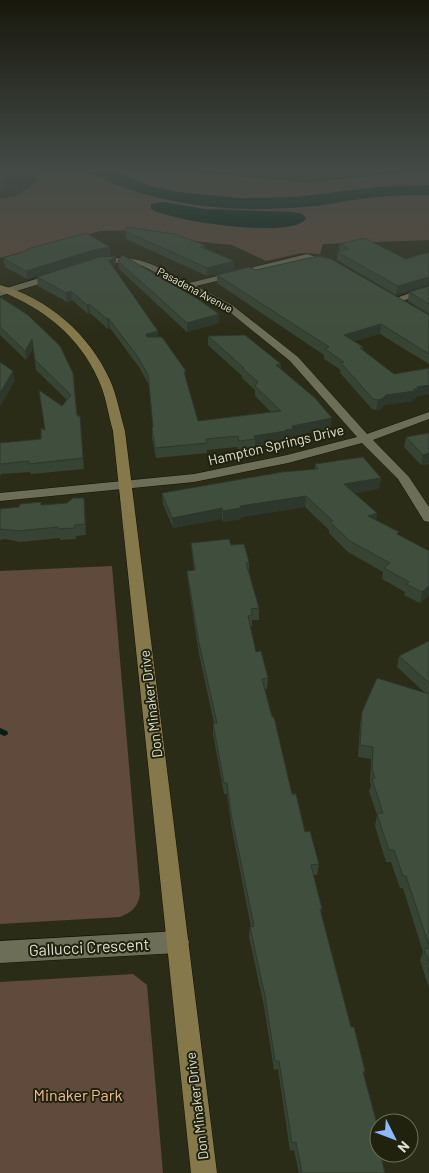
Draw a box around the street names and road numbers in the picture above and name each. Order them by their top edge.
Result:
street label: Pasadena Avenue [155,264,235,315]
street label: Hampton Springs Drive [206,421,345,468]
street label: Don Minaker Drive [135,649,166,759]
street label: Gallucci Crescent [28,934,150,959]
street label: Don Minaker Drive [181,1051,212,1161]

